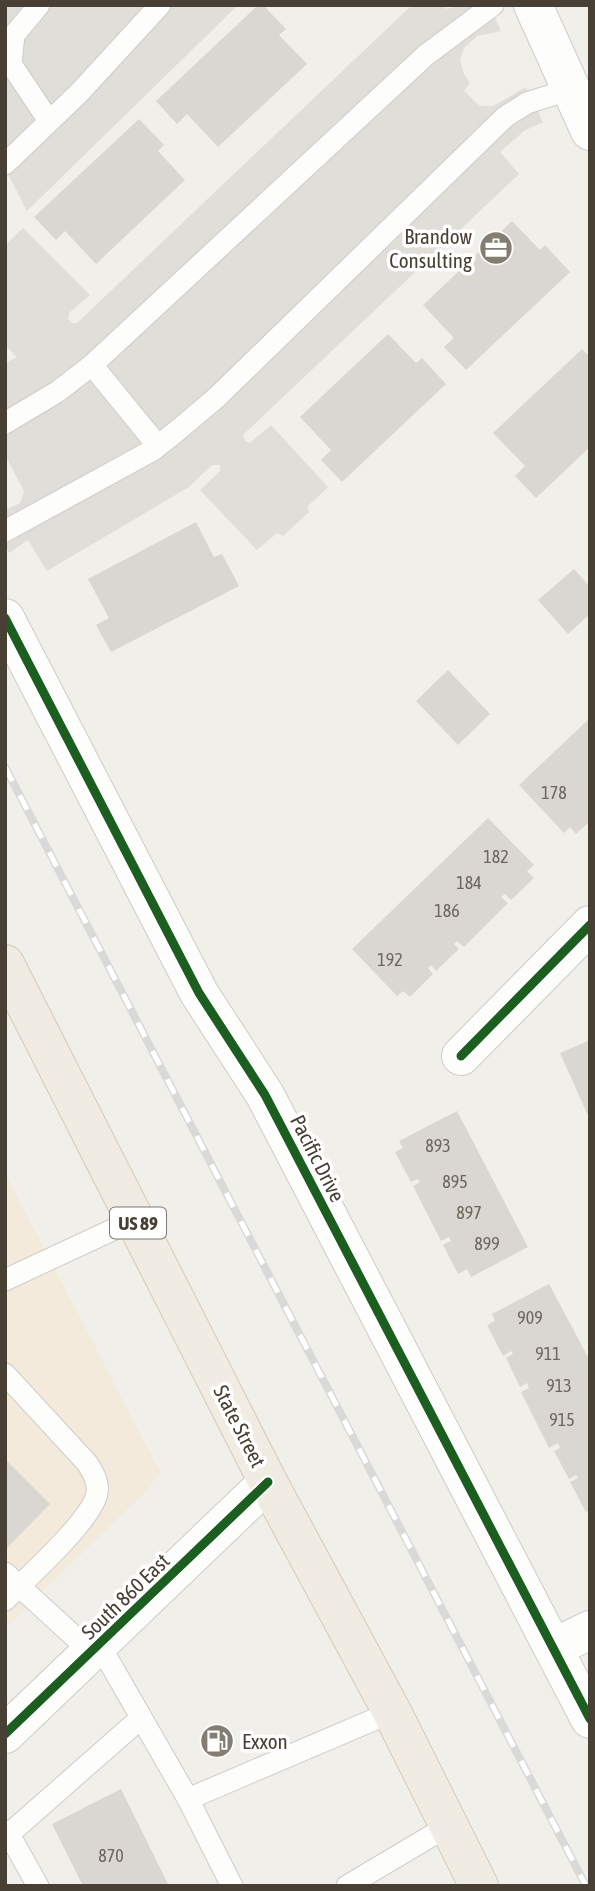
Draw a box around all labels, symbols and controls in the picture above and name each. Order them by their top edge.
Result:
place label: Brandow Consulting [389,224,472,272]
office icon: Brandow Consulting [477,229,515,267]
house number: 178 [541,782,567,803]
house number: 182 [483,846,509,867]
house number: 184 [456,872,482,893]
house number: 186 [434,900,460,921]
house number: 192 [377,949,403,970]
street label: Pacific Drive [286,1111,350,1205]
house number: 893 [425,1135,451,1156]
house number: 895 [442,1171,468,1192]
house number: 897 [456,1202,482,1223]
road number: US 89 [110,1208,166,1238]
house number: 899 [474,1233,500,1254]
house number: 909 [517,1307,543,1328]
house number: 911 [535,1343,561,1364]
house number: 913 [546,1375,572,1396]
street label: State Street [209,1381,271,1471]
house number: 915 [549,1409,575,1430]
street label: South 860 East [76,1548,174,1644]
fuel station icon: Exxon [198,1722,236,1760]
place label: Exxon [242,1729,288,1753]
house number: 870 [98,1845,124,1866]

